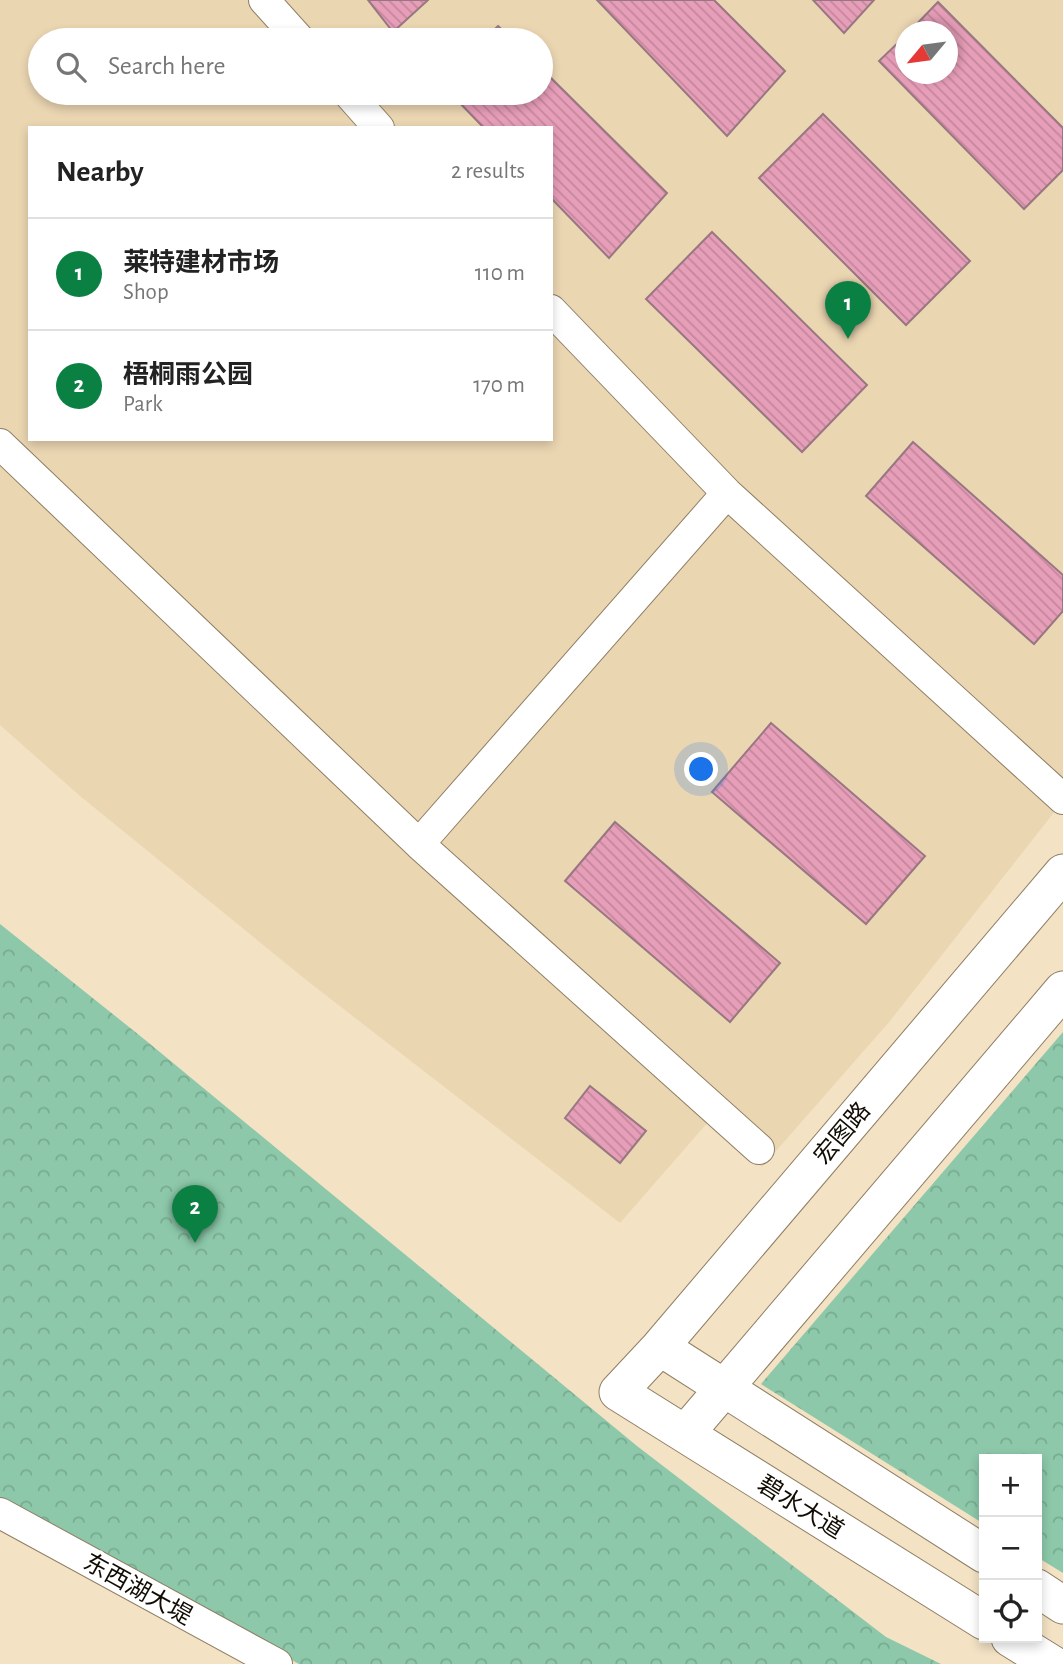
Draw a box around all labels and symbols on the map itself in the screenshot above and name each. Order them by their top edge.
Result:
north arrow [895,21,958,84]
pin: 1 [825,281,871,339]
your location [684,752,718,786]
street label: 宏图路 [809,1097,875,1169]
pin: 2 [172,1185,218,1243]
street label: 碧水大道 [753,1471,849,1543]
street label: 东西湖大堤 [79,1549,197,1629]

